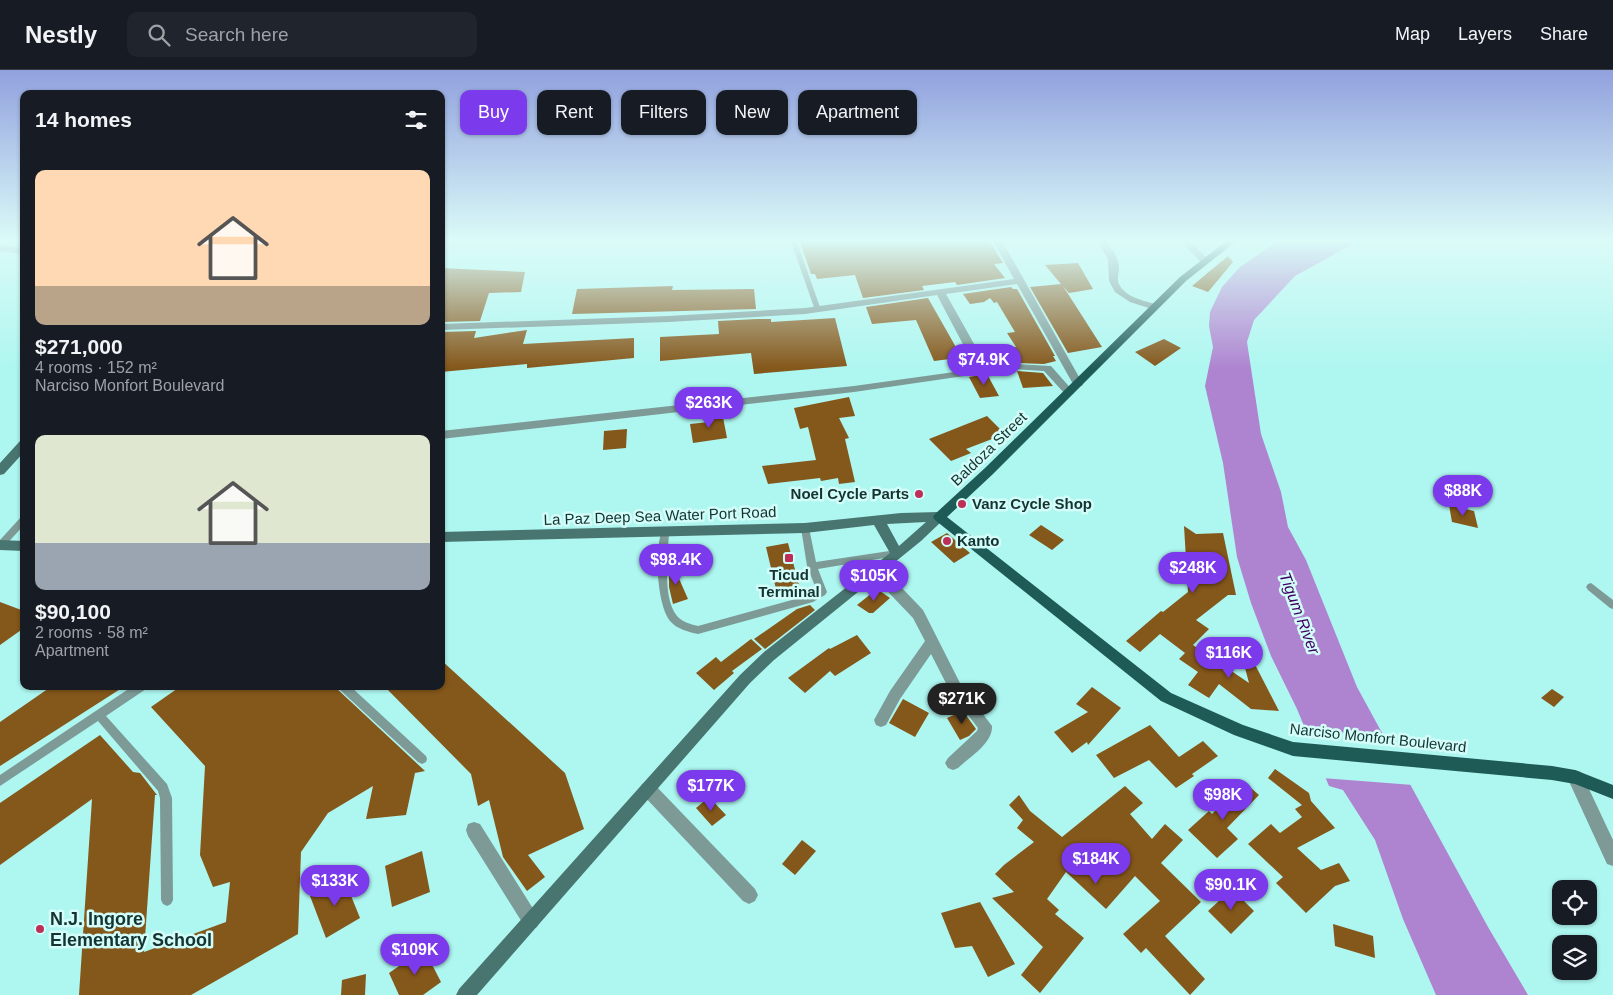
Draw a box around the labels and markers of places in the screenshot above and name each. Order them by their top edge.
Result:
pin: $74.9K [943,344,1025,386]
pin: $263K [674,386,744,429]
pin: $88K [1433,474,1493,517]
place label: Noel Cycle Parts [791,485,909,502]
marker: Noel Cycle Parts [913,488,925,500]
place label: Vanz Cycle Shop [972,495,1092,512]
marker: Vanz Cycle Shop [956,498,968,510]
place label: Kanto [957,532,1000,549]
marker: Kanto [941,535,953,547]
pin: $98.4K [635,544,717,586]
marker: Ticud Terminal [783,552,795,564]
pin: $248K [1158,552,1228,594]
pin: $105K [839,560,909,602]
place label: Ticud Terminal [758,566,820,600]
pin: $116K [1194,636,1264,679]
pin: $271K [927,682,997,725]
pin: $177K [676,770,746,812]
pin: $98K [1193,778,1253,821]
pin: $184K [1061,842,1131,885]
pin: $133K [300,864,370,907]
pin: $90.1K [1190,868,1272,911]
place label: N.J. Ingore Elementary School [50,909,212,950]
marker: N.J. Ingore Elementary School [34,923,46,935]
pin: $109K [380,934,450,976]

